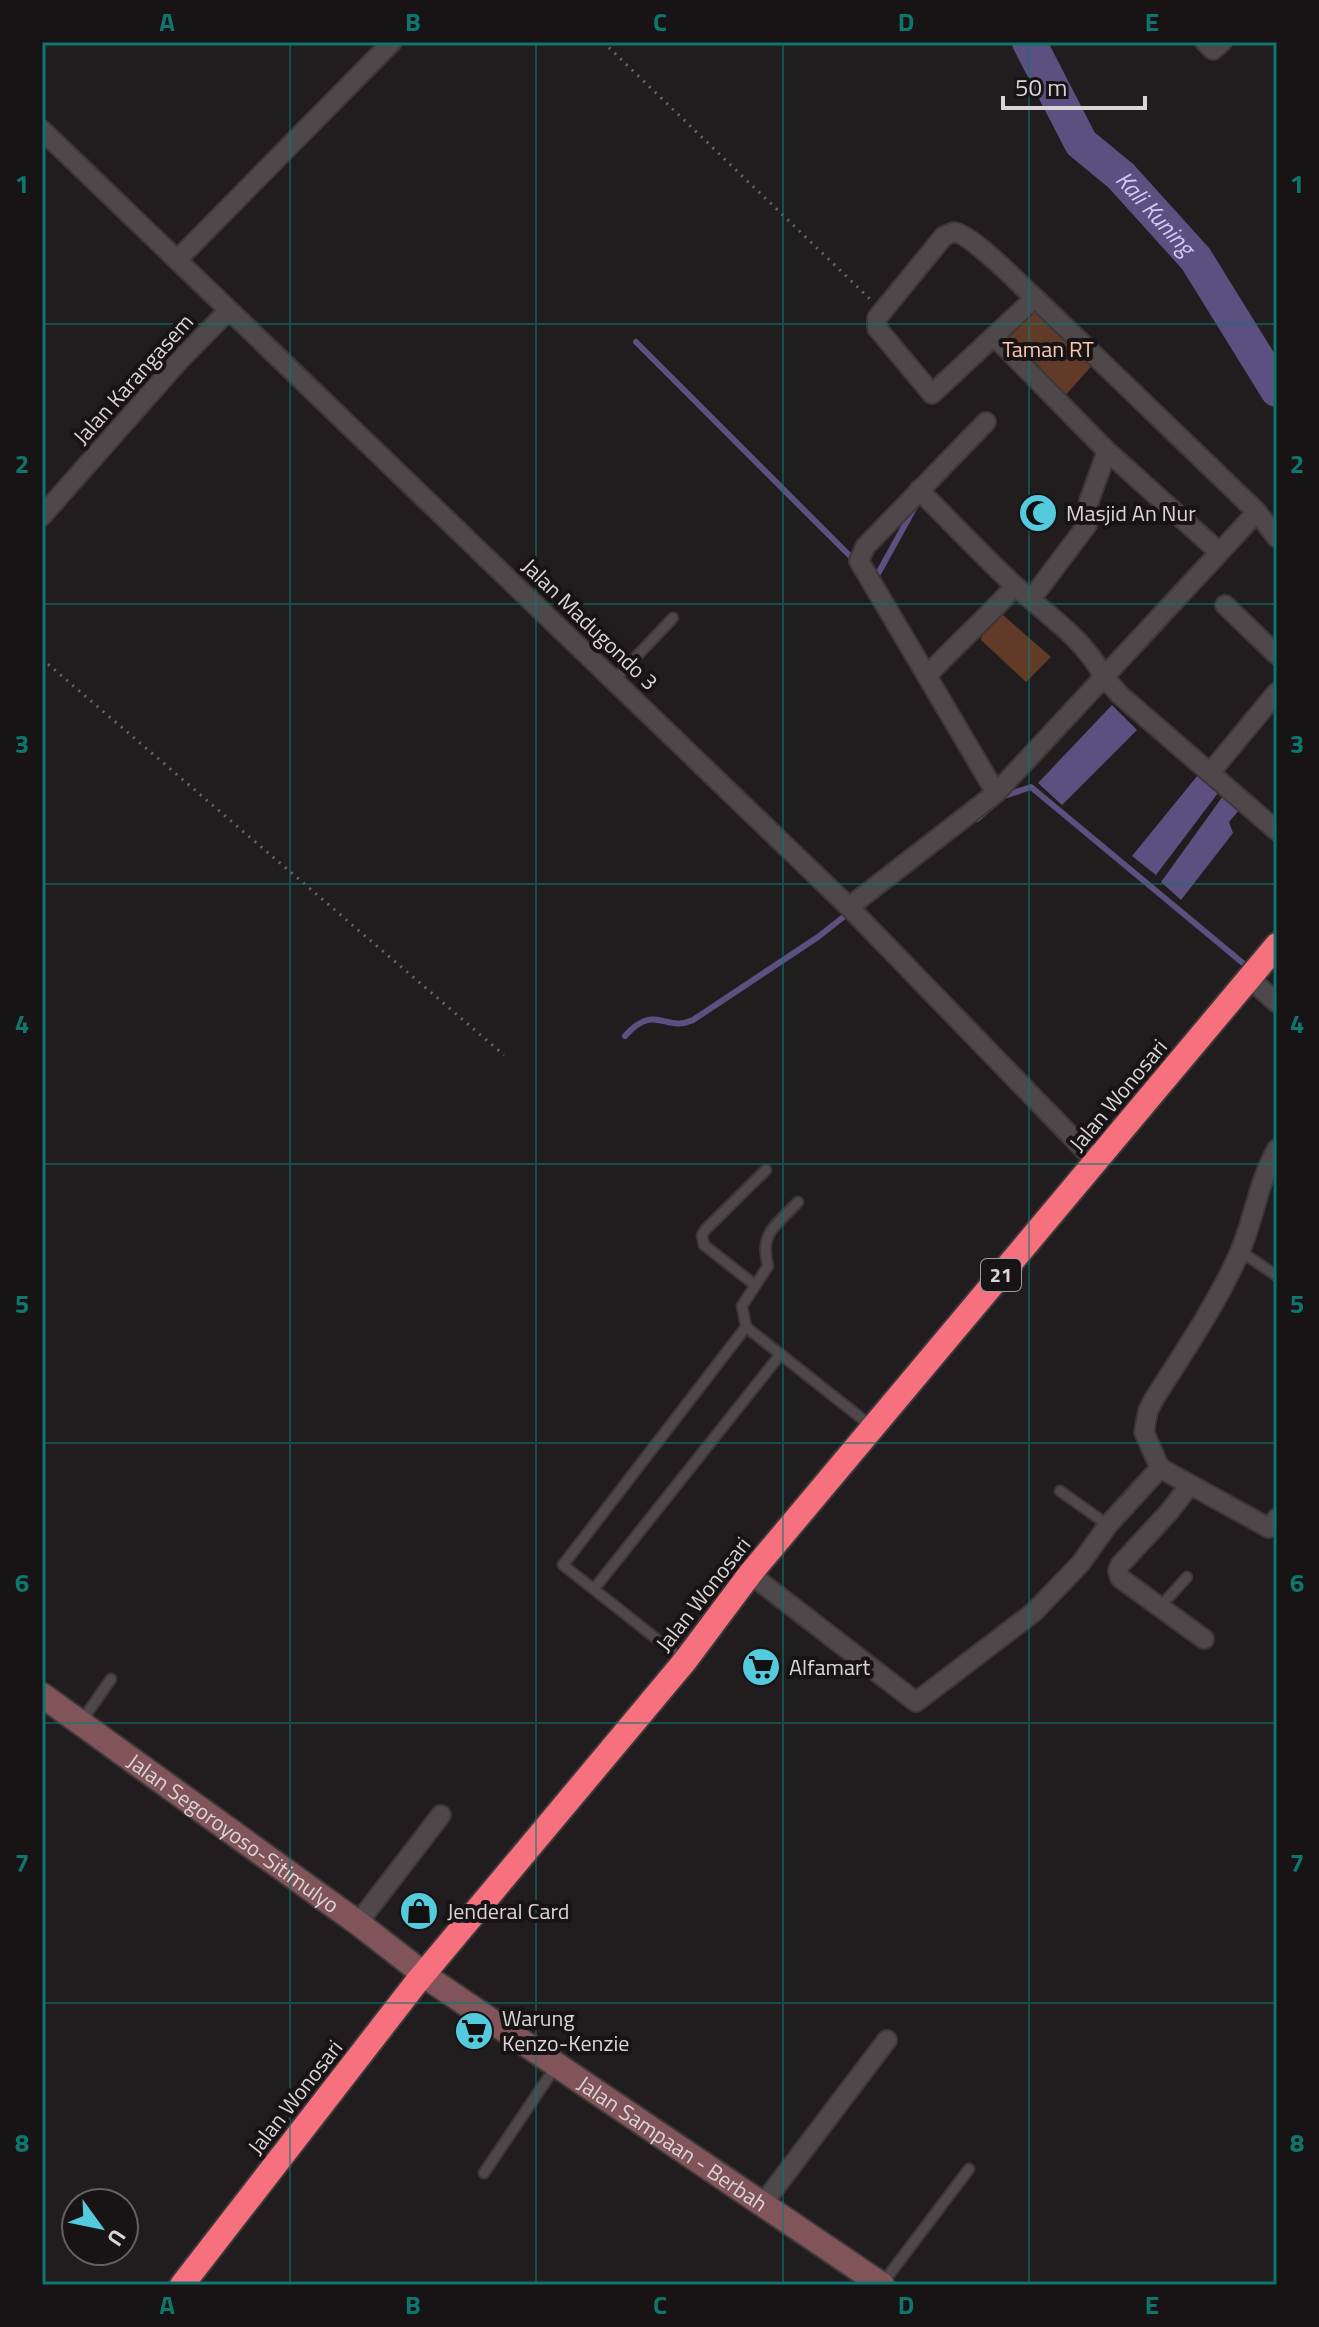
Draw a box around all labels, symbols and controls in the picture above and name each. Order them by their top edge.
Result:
text: A [159,2,175,41]
text: B [405,2,421,41]
text: C [653,2,667,41]
text: D [898,2,914,41]
text: E [1145,2,1159,41]
scale bar [1003,60,1145,110]
text: 50 m [1015,69,1067,105]
water label: Kali Kuning [1108,162,1206,265]
text: 1 [15,164,29,203]
text: 1 [1290,164,1304,203]
street label: Jalan Karangasem [65,306,201,452]
park label: Taman RT [1002,332,1094,366]
text: 2 [15,444,29,483]
text: 2 [1290,444,1304,483]
mosque icon: Masjid An Nur [1017,492,1059,534]
place label: Masjid An Nur [1066,496,1196,530]
street label: Jalan Madugondo 3 [514,550,666,698]
text: 3 [15,724,29,763]
text: 3 [1290,724,1304,763]
text: 4 [15,1004,29,1043]
text: 4 [1290,1004,1304,1043]
street label: Jalan Wonosari [1061,1031,1175,1159]
road number: 21 [981,1259,1021,1291]
text: 5 [15,1284,29,1323]
text: 5 [1290,1284,1304,1323]
street label: Jalan Wonosari [647,1529,759,1659]
text: 6 [15,1563,29,1602]
text: 6 [1290,1563,1304,1602]
supermarket icon: Alfamart [740,1646,782,1688]
place label: Alfamart [789,1650,871,1684]
street label: Jalan Segoroyoso-Sitimulyo [120,1745,347,1921]
text: 7 [15,1843,29,1882]
text: 7 [1290,1843,1304,1882]
shop icon: Jenderal Card [398,1890,440,1932]
place label: Jenderal Card [447,1894,569,1928]
place label: Warung Kenzo-Kenzie [502,2001,629,2060]
supermarket icon: Warung Kenzo-Kenzie [453,2010,495,2052]
street label: Jalan Wonosari [239,2032,351,2162]
street label: Jalan Sampaan - Berbah [571,2067,775,2220]
text: 8 [15,2123,29,2162]
text: 8 [1290,2123,1304,2162]
north arrow [60,2187,140,2267]
text: U [99,2223,135,2253]
text: A [159,2285,175,2324]
text: B [405,2285,421,2324]
text: C [653,2285,667,2324]
text: D [898,2285,914,2324]
text: E [1145,2285,1159,2324]

